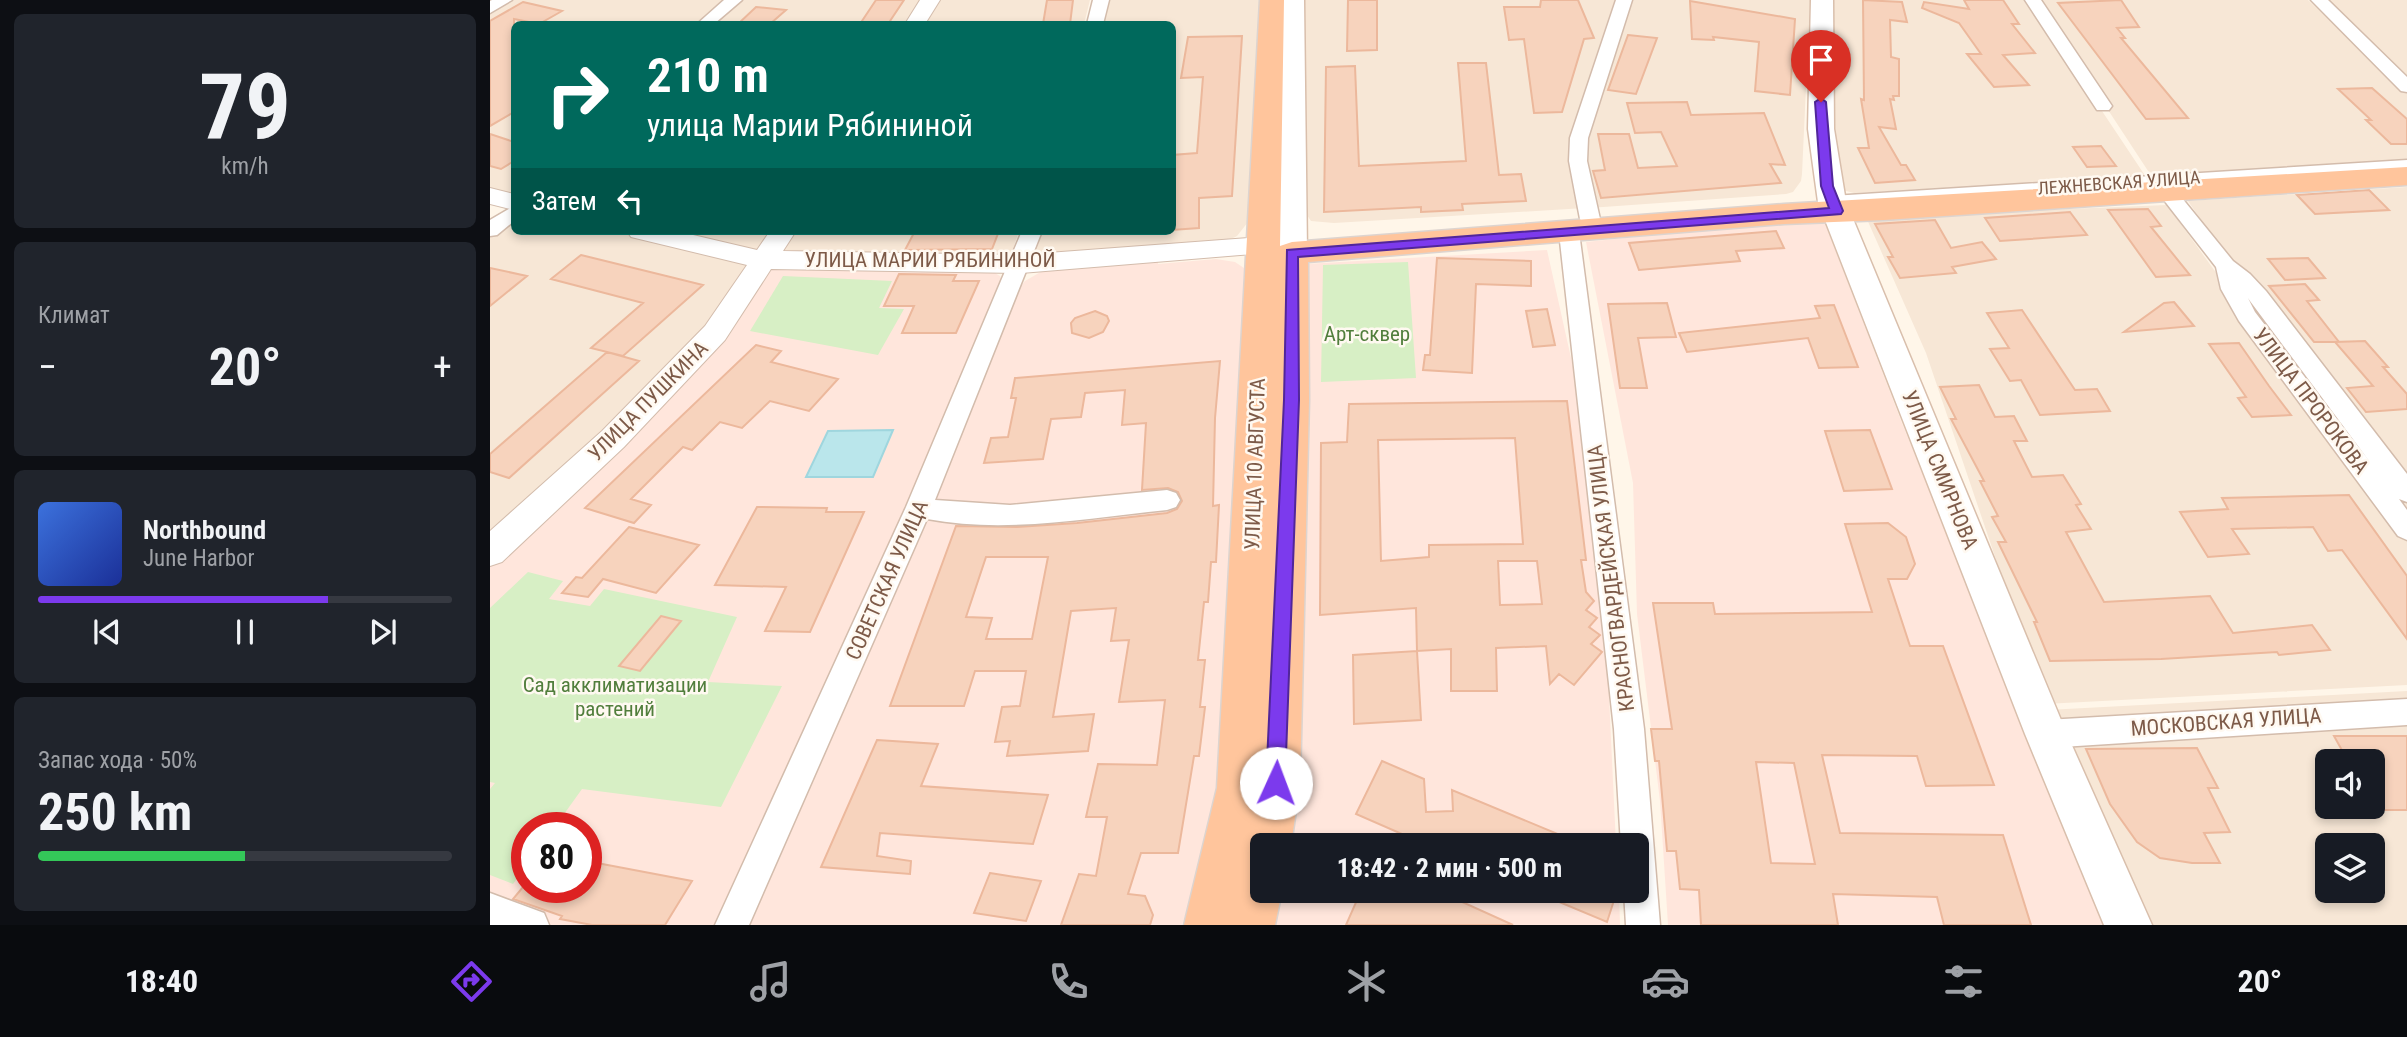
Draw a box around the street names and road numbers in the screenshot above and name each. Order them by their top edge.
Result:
street label: ЛЕЖНЕВСКАЯ УЛИЦА [2037,166,2202,199]
street label: УЛИЦА МАРИИ РЯБИНИНОЙ [805,248,1055,272]
street label: УЛИЦА ПРОРОКОВА [2248,323,2374,479]
street label: УЛИЦА ПУШКИНА [583,336,713,466]
street label: УЛИЦА 10 АВГУСТА [1240,378,1270,550]
street label: УЛИЦА СМИРНОВА [1897,387,1983,553]
street label: КРАСНОГВАРДЕЙСКАЯ УЛИЦА [1583,443,1639,713]
street label: СОВЕТСКАЯ УЛИЦА [841,496,933,664]
street label: МОСКОВСКАЯ УЛИЦА [2130,703,2322,741]

